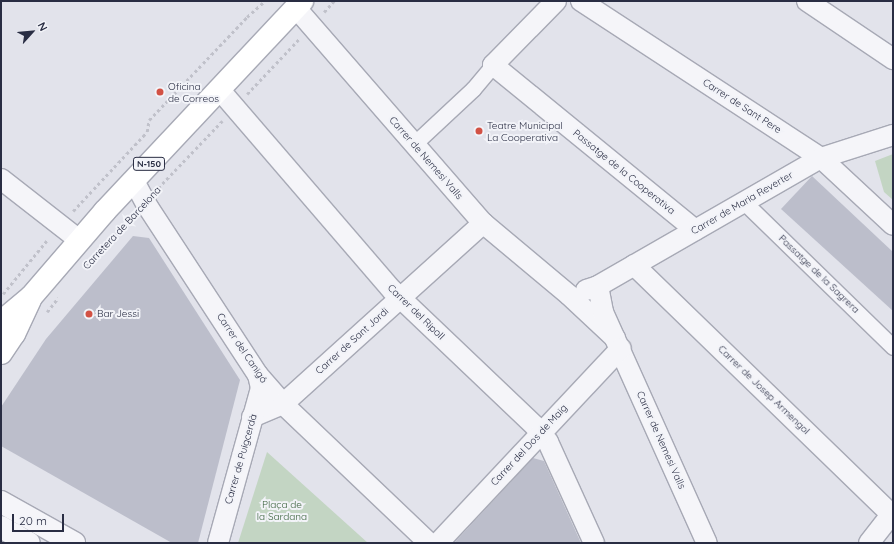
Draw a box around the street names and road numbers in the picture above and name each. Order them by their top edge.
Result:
street label: Carrer de Sant Pere [701,76,783,136]
street label: Carrer de Nemesi Valls [387,114,465,202]
street label: Passatge de la Cooperativa [571,127,677,217]
road number: N-150 [132,157,166,171]
street label: Carrer de Maria Reverter [689,169,795,237]
street label: Carretera de Barcelona [81,184,163,272]
street label: Passatge de la Sagrera [776,232,862,316]
street label: Carrer del Ripoll [385,282,447,342]
street label: Carrer de Sant Jordi [313,305,391,377]
street label: Carrer del Canigó [214,311,270,385]
street label: Carrer de Josep Armengol [716,343,812,437]
street label: Carrer de Nemesi Valls [634,389,688,491]
street label: Carrer del Dos de Maig [488,402,570,488]
street label: Carrer de Puigcerdà [222,413,260,505]

